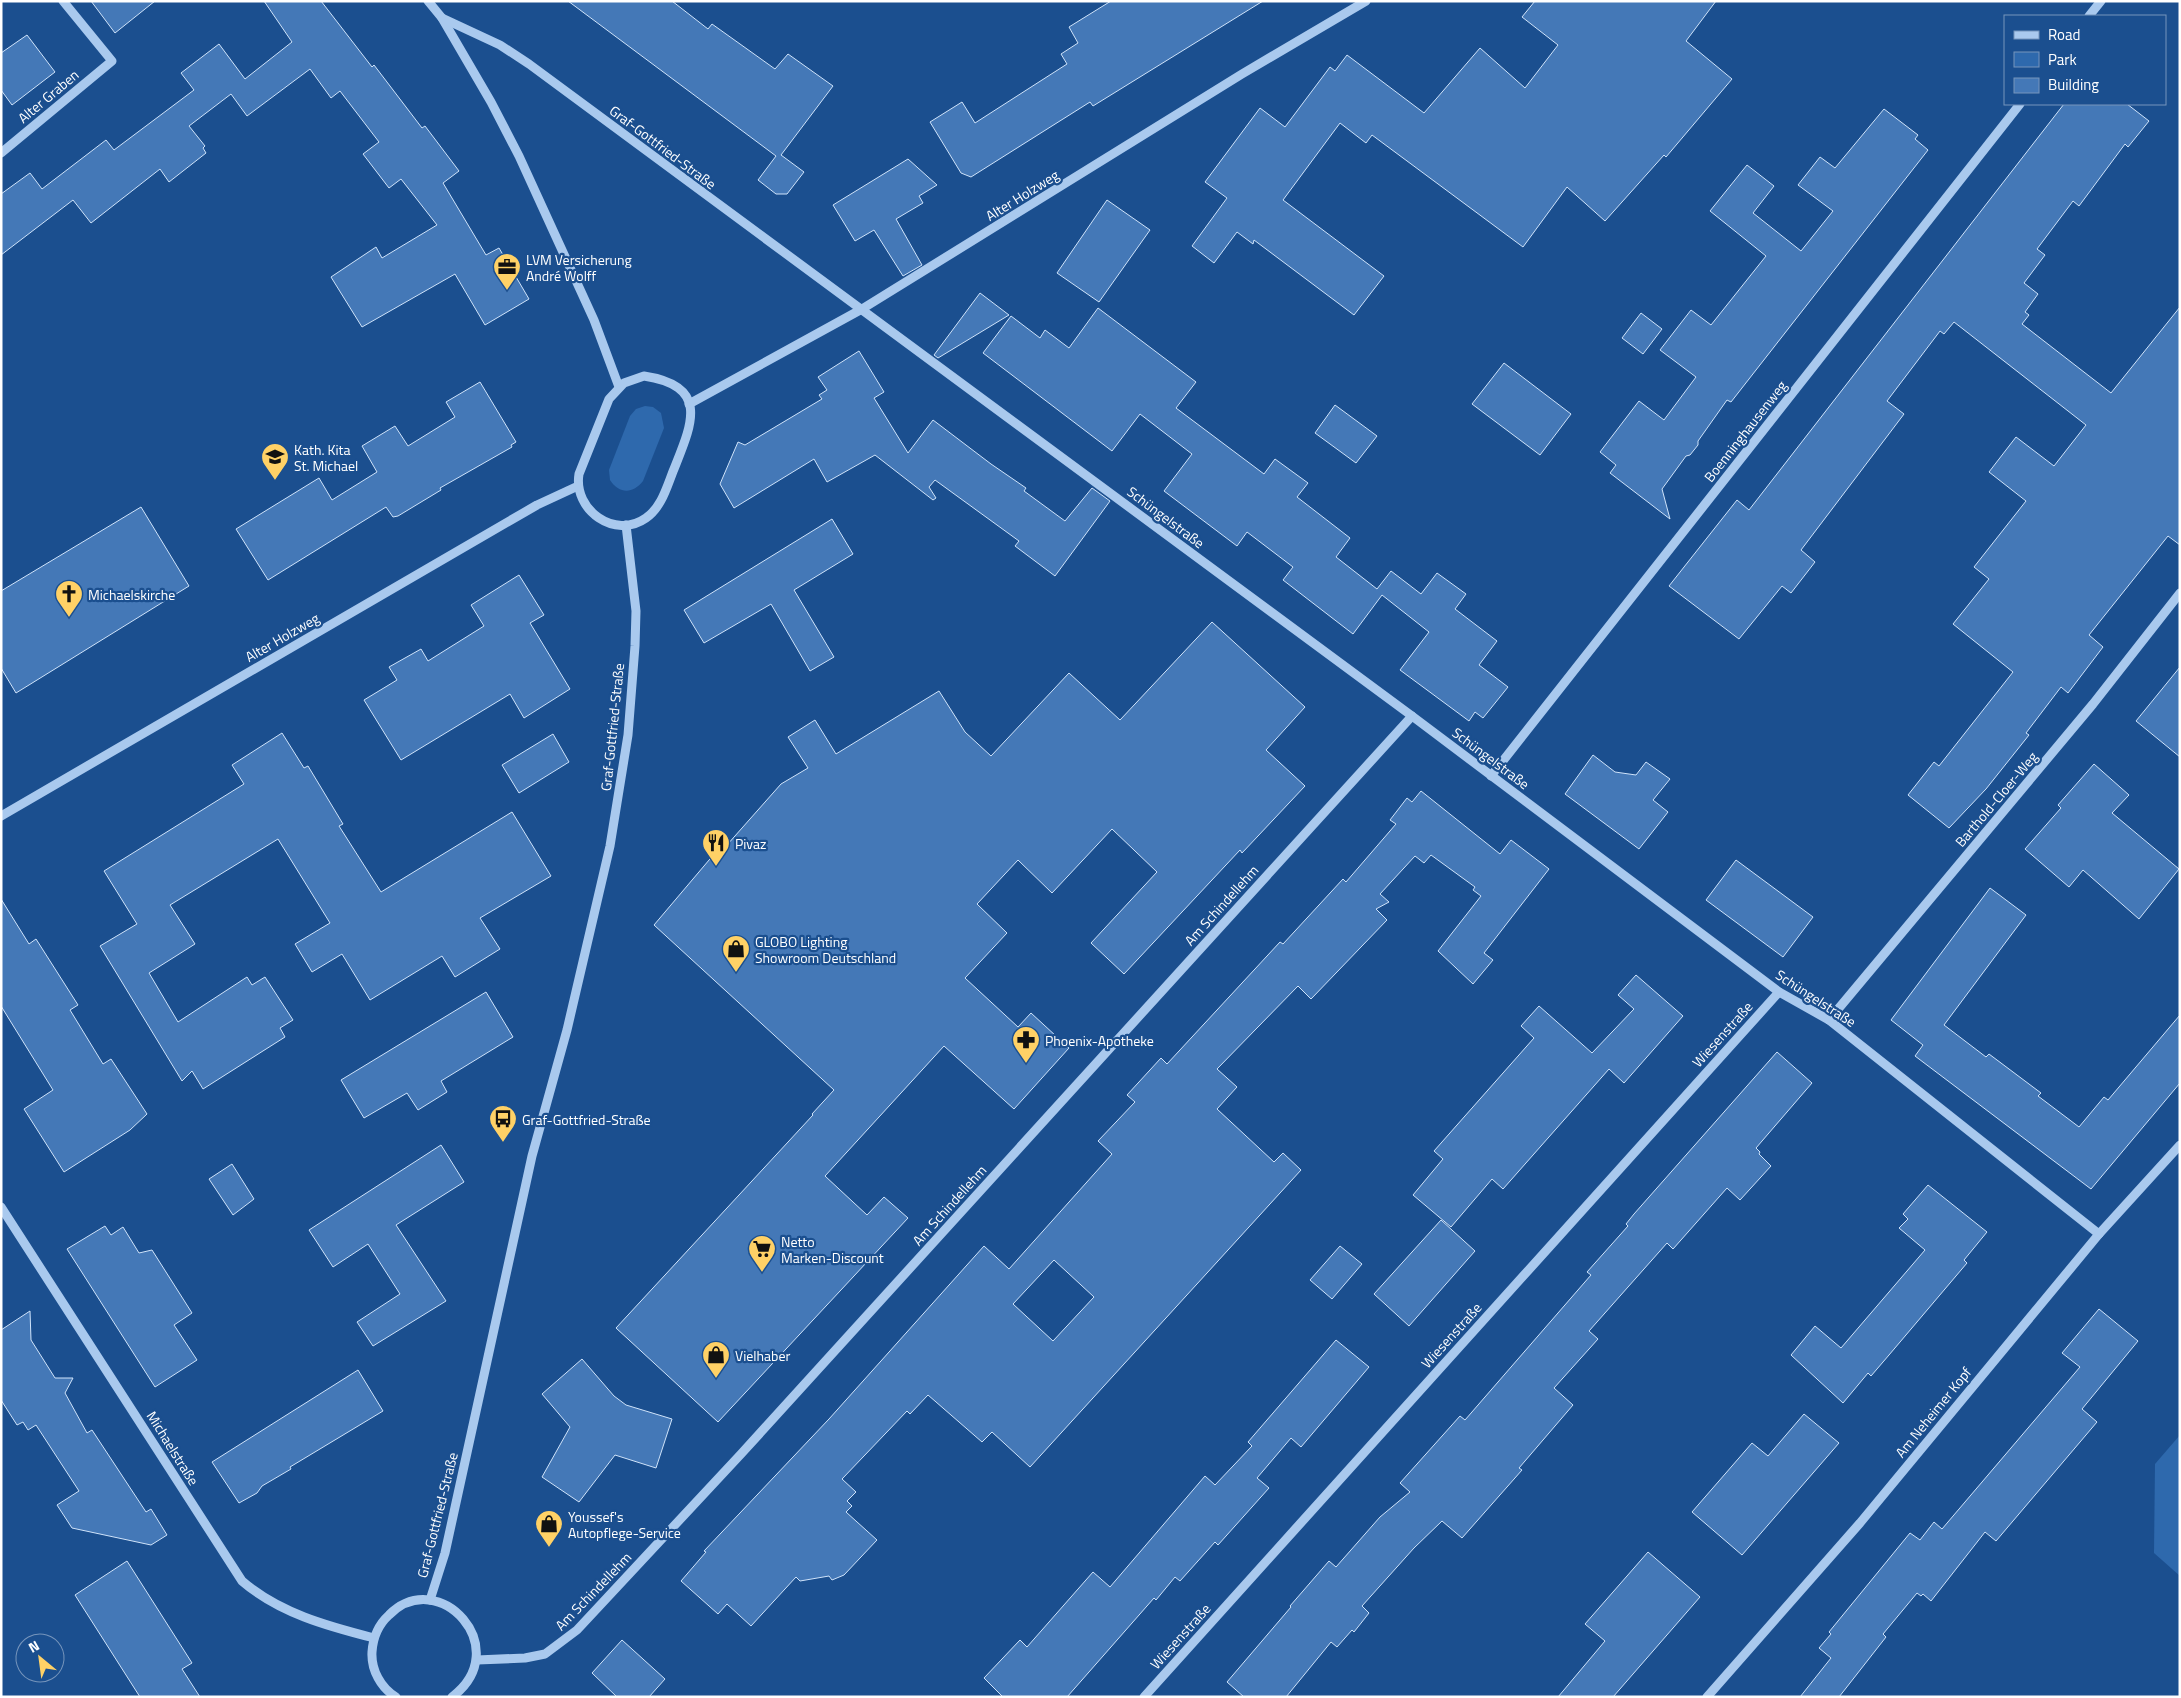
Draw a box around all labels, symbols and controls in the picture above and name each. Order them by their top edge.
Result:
legend [2004,15,2166,105]
text: Road [2048,23,2080,46]
text: Park [2048,48,2077,71]
street label: Alter Graben [13,64,83,128]
text: Building [2048,73,2099,96]
street label: Graf-Gottfried-Straße [605,100,721,194]
street label: Alter Holzweg [981,164,1063,226]
place label: LVM Versicherung André Wolff [526,249,632,286]
office icon: LVM Versicherung André Wolff [492,252,522,291]
street label: Boenninghausenweg [1699,376,1791,486]
place label: Kath. Kita St. Michael [294,439,358,476]
school or university icon: Kath. Kita St. Michael [260,442,290,481]
street label: Schüngelstraße [1123,481,1209,553]
church icon: Michaelskirche [54,579,84,618]
place label: Michaelskirche [88,584,175,605]
street label: Alter Holzweg [241,607,323,667]
street label: Graf-Gottfried-Straße [595,662,629,792]
street label: Schüngelstraße [1448,722,1534,794]
street label: Barthold-Cloer-Weg [1950,747,2042,851]
restaurant icon: Pivaz [701,828,731,867]
place label: Pivaz [735,833,766,854]
street label: Am Schindellehm [1179,860,1263,950]
place label: GLOBO Lighting Showroom Deutschland [755,931,896,968]
shop icon: GLOBO Lighting Showroom Deutschland [721,934,751,973]
street label: Schüngelstraße [1772,964,1860,1032]
street label: Wiesenstraße [1687,996,1757,1072]
pharmacy icon: Phoenix-Apotheke [1011,1025,1041,1064]
place label: Phoenix-Apotheke [1045,1030,1154,1051]
bus stop icon: Graf-Gottfried-Straße [488,1104,518,1143]
place label: Graf-Gottfried-Straße [522,1109,651,1130]
street label: Am Schindellehm [907,1160,991,1250]
place label: Netto Marken-Discount [781,1231,884,1268]
supermarket icon: Netto Marken-Discount [747,1234,777,1273]
street label: Wiesenstraße [1416,1297,1486,1373]
shop icon: Vielhaber [701,1340,731,1379]
place label: Vielhaber [735,1345,790,1366]
street label: Am Neheimer Kopf [1890,1362,1976,1462]
street label: Michaelstraße [142,1407,204,1489]
street label: Graf-Gottfried-Straße [411,1450,463,1580]
place label: Youssef's Autopflege-Service [568,1506,681,1543]
shop icon: Youssef's Autopflege-Service [534,1509,564,1548]
street label: Am Schindellehm [550,1547,636,1635]
street label: Wiesenstraße [1145,1598,1215,1674]
north arrow [15,1633,65,1683]
text: N [24,1635,43,1658]

